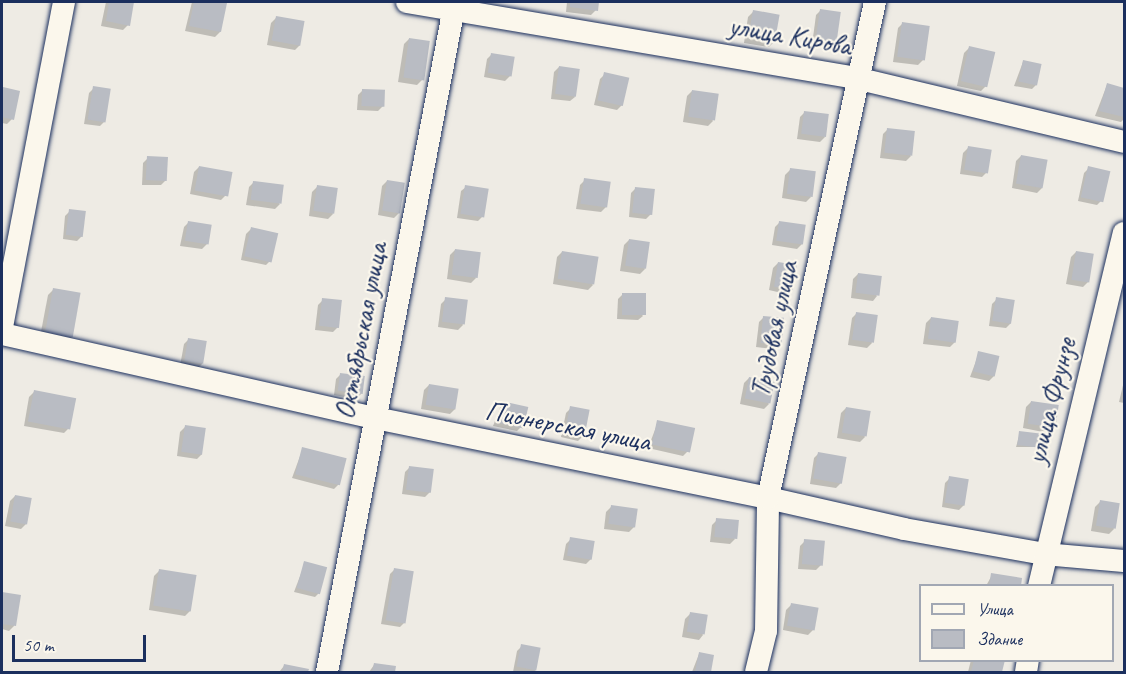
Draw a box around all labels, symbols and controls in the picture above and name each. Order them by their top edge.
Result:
street label: улица Кирова [726,9,854,63]
street label: Октябрьская улица [327,239,395,423]
street label: Трудовая улица [743,257,805,401]
street label: улица Фрунзе [1019,336,1083,466]
street label: Пионерская улица [481,393,655,459]
legend [919,584,1114,662]
text: Улица [977,598,1013,620]
scale bar [15,623,148,661]
text: Здание [977,628,1022,650]
text: 50 m [23,634,54,656]

